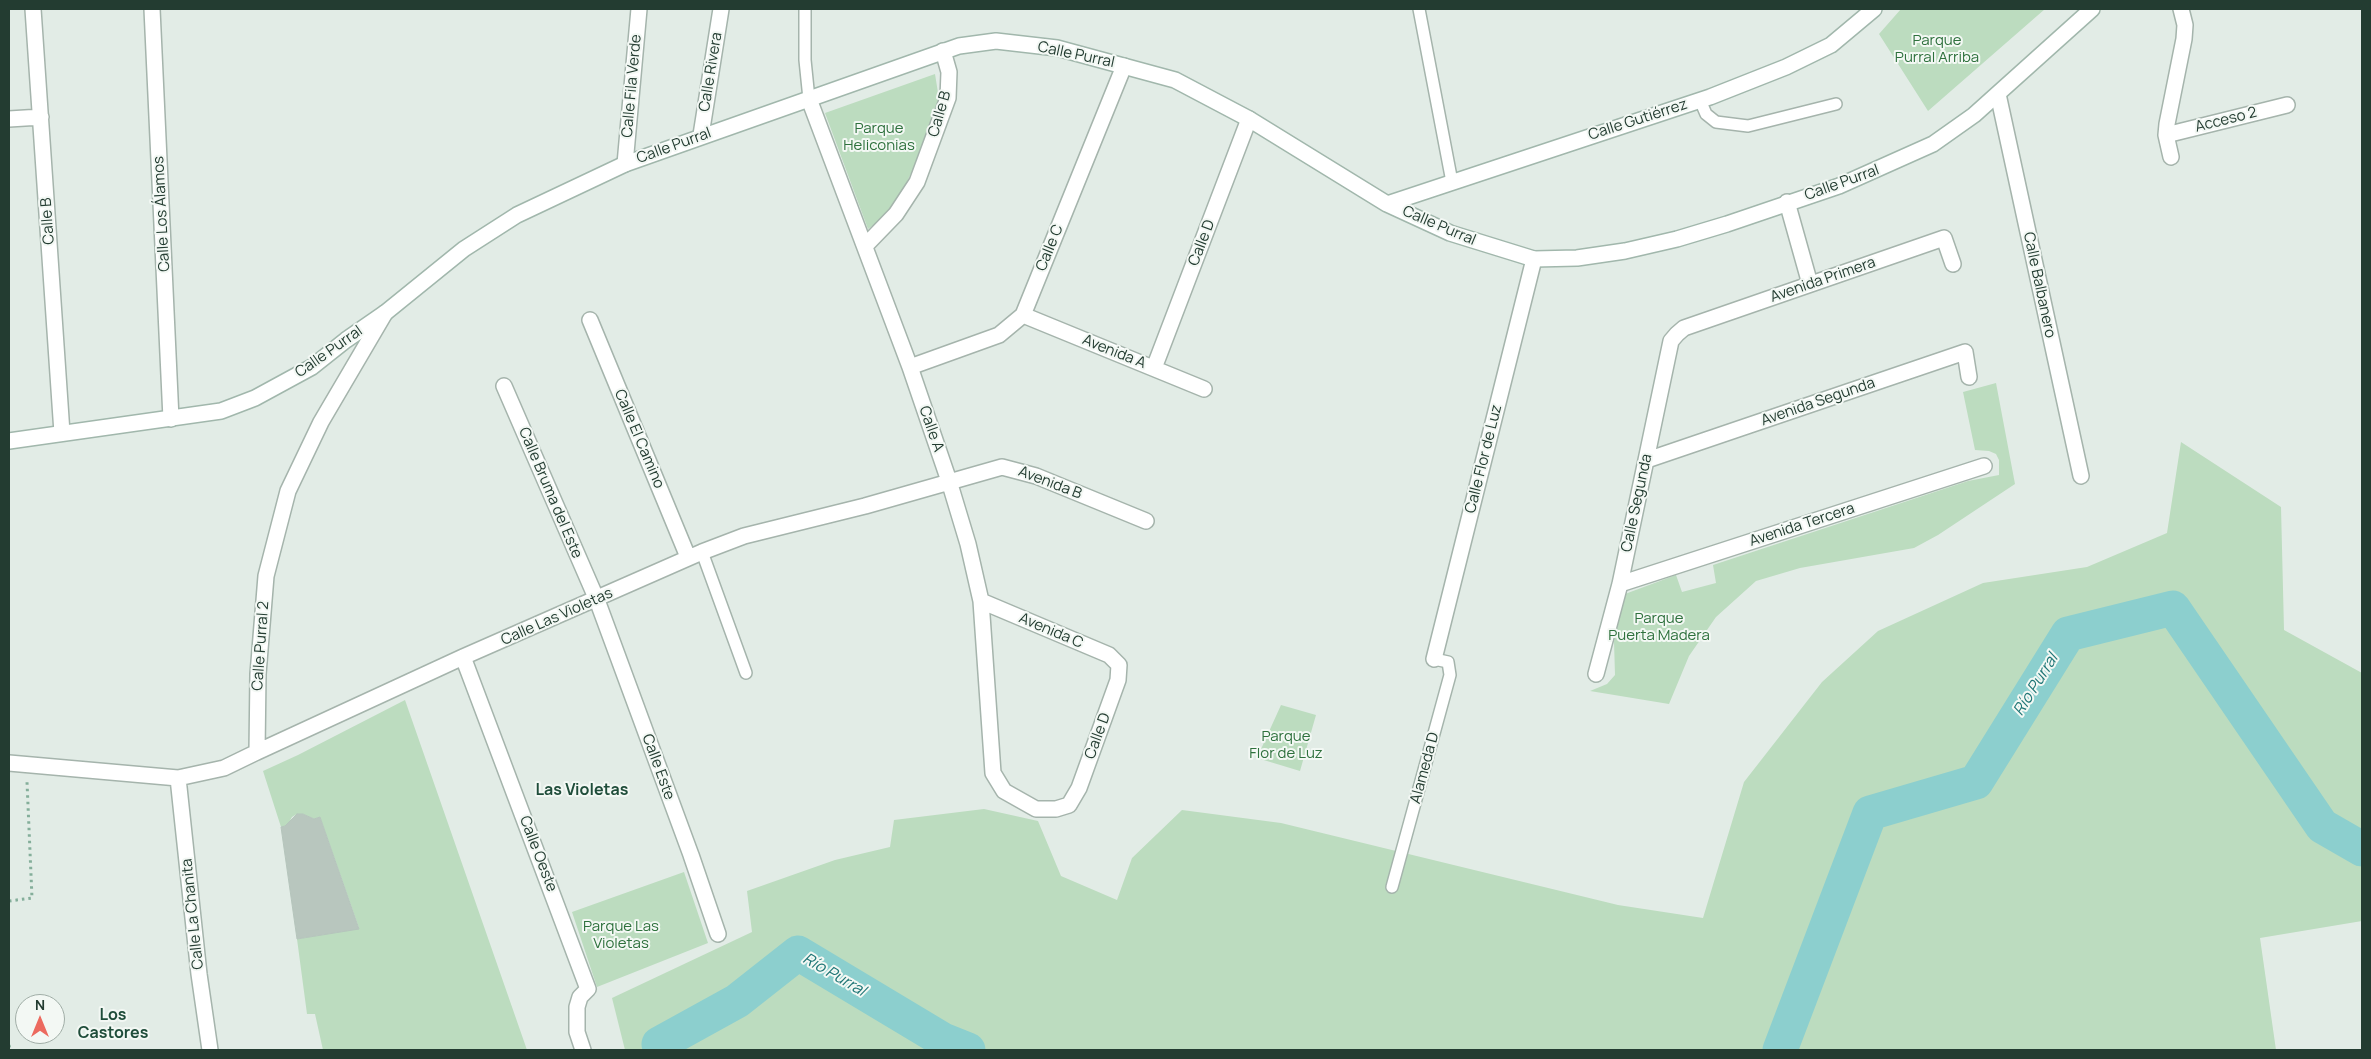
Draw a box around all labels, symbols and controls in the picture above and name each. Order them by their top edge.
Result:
street label: Calle Rivera [696,31,726,113]
park label: Parque Purral Arriba [1895,32,1979,67]
street label: Calle Fila Verde [619,34,645,138]
street label: Calle Purral [1036,38,1116,72]
street label: Calle B [925,89,955,139]
street label: Calle Gutiérrez [1586,96,1690,144]
street label: Acceso 2 [2193,104,2259,136]
park label: Parque Heliconias [843,120,915,155]
street label: Calle Purral [634,124,714,168]
street label: Calle Los Álamos [150,156,174,272]
street label: Calle Purral [1802,161,1882,205]
street label: Calle B [37,197,59,245]
street label: Calle Purral [1400,202,1478,250]
street label: Calle D [1185,217,1219,269]
street label: Calle C [1033,222,1067,274]
street label: Calle Balbanero [2019,230,2059,340]
street label: Avenida Primera [1768,254,1878,306]
street label: Calle Purral [292,322,366,382]
street label: Avenida A [1080,331,1148,373]
street label: Avenida Segunda [1759,374,1877,430]
street label: Calle El Camino [610,387,668,491]
street label: Calle Flor de Luz [1462,403,1506,515]
street label: Calle A [915,404,947,454]
street label: Calle Bruma del Este [514,425,586,561]
street label: Calle Segunda [1618,452,1656,554]
street label: Avenida B [1016,463,1084,503]
street label: Avenida Tercera [1747,500,1857,550]
street label: Calle Las Violetas [498,584,616,650]
street label: Calle Purral 2 [249,601,273,691]
street label: Avenida C [1016,609,1086,653]
park label: Parque Puerta Madera [1608,610,1710,645]
water label: Río Purral [2009,650,2063,720]
street label: Calle D [1081,710,1115,762]
park label: Parque Flor de Luz [1249,728,1323,763]
street label: Alameda D [1407,730,1443,806]
street label: Calle Este [638,732,678,802]
district label: Las Violetas [536,781,628,801]
street label: Calle Oeste [515,814,561,894]
street label: Calle La Chanita [178,858,208,970]
park label: Parque Las Violetas [583,918,659,953]
water label: Río Purral [799,949,869,1001]
north arrow [15,994,65,1044]
text: N [35,995,45,1014]
district label: Los Castores [78,1006,148,1044]

